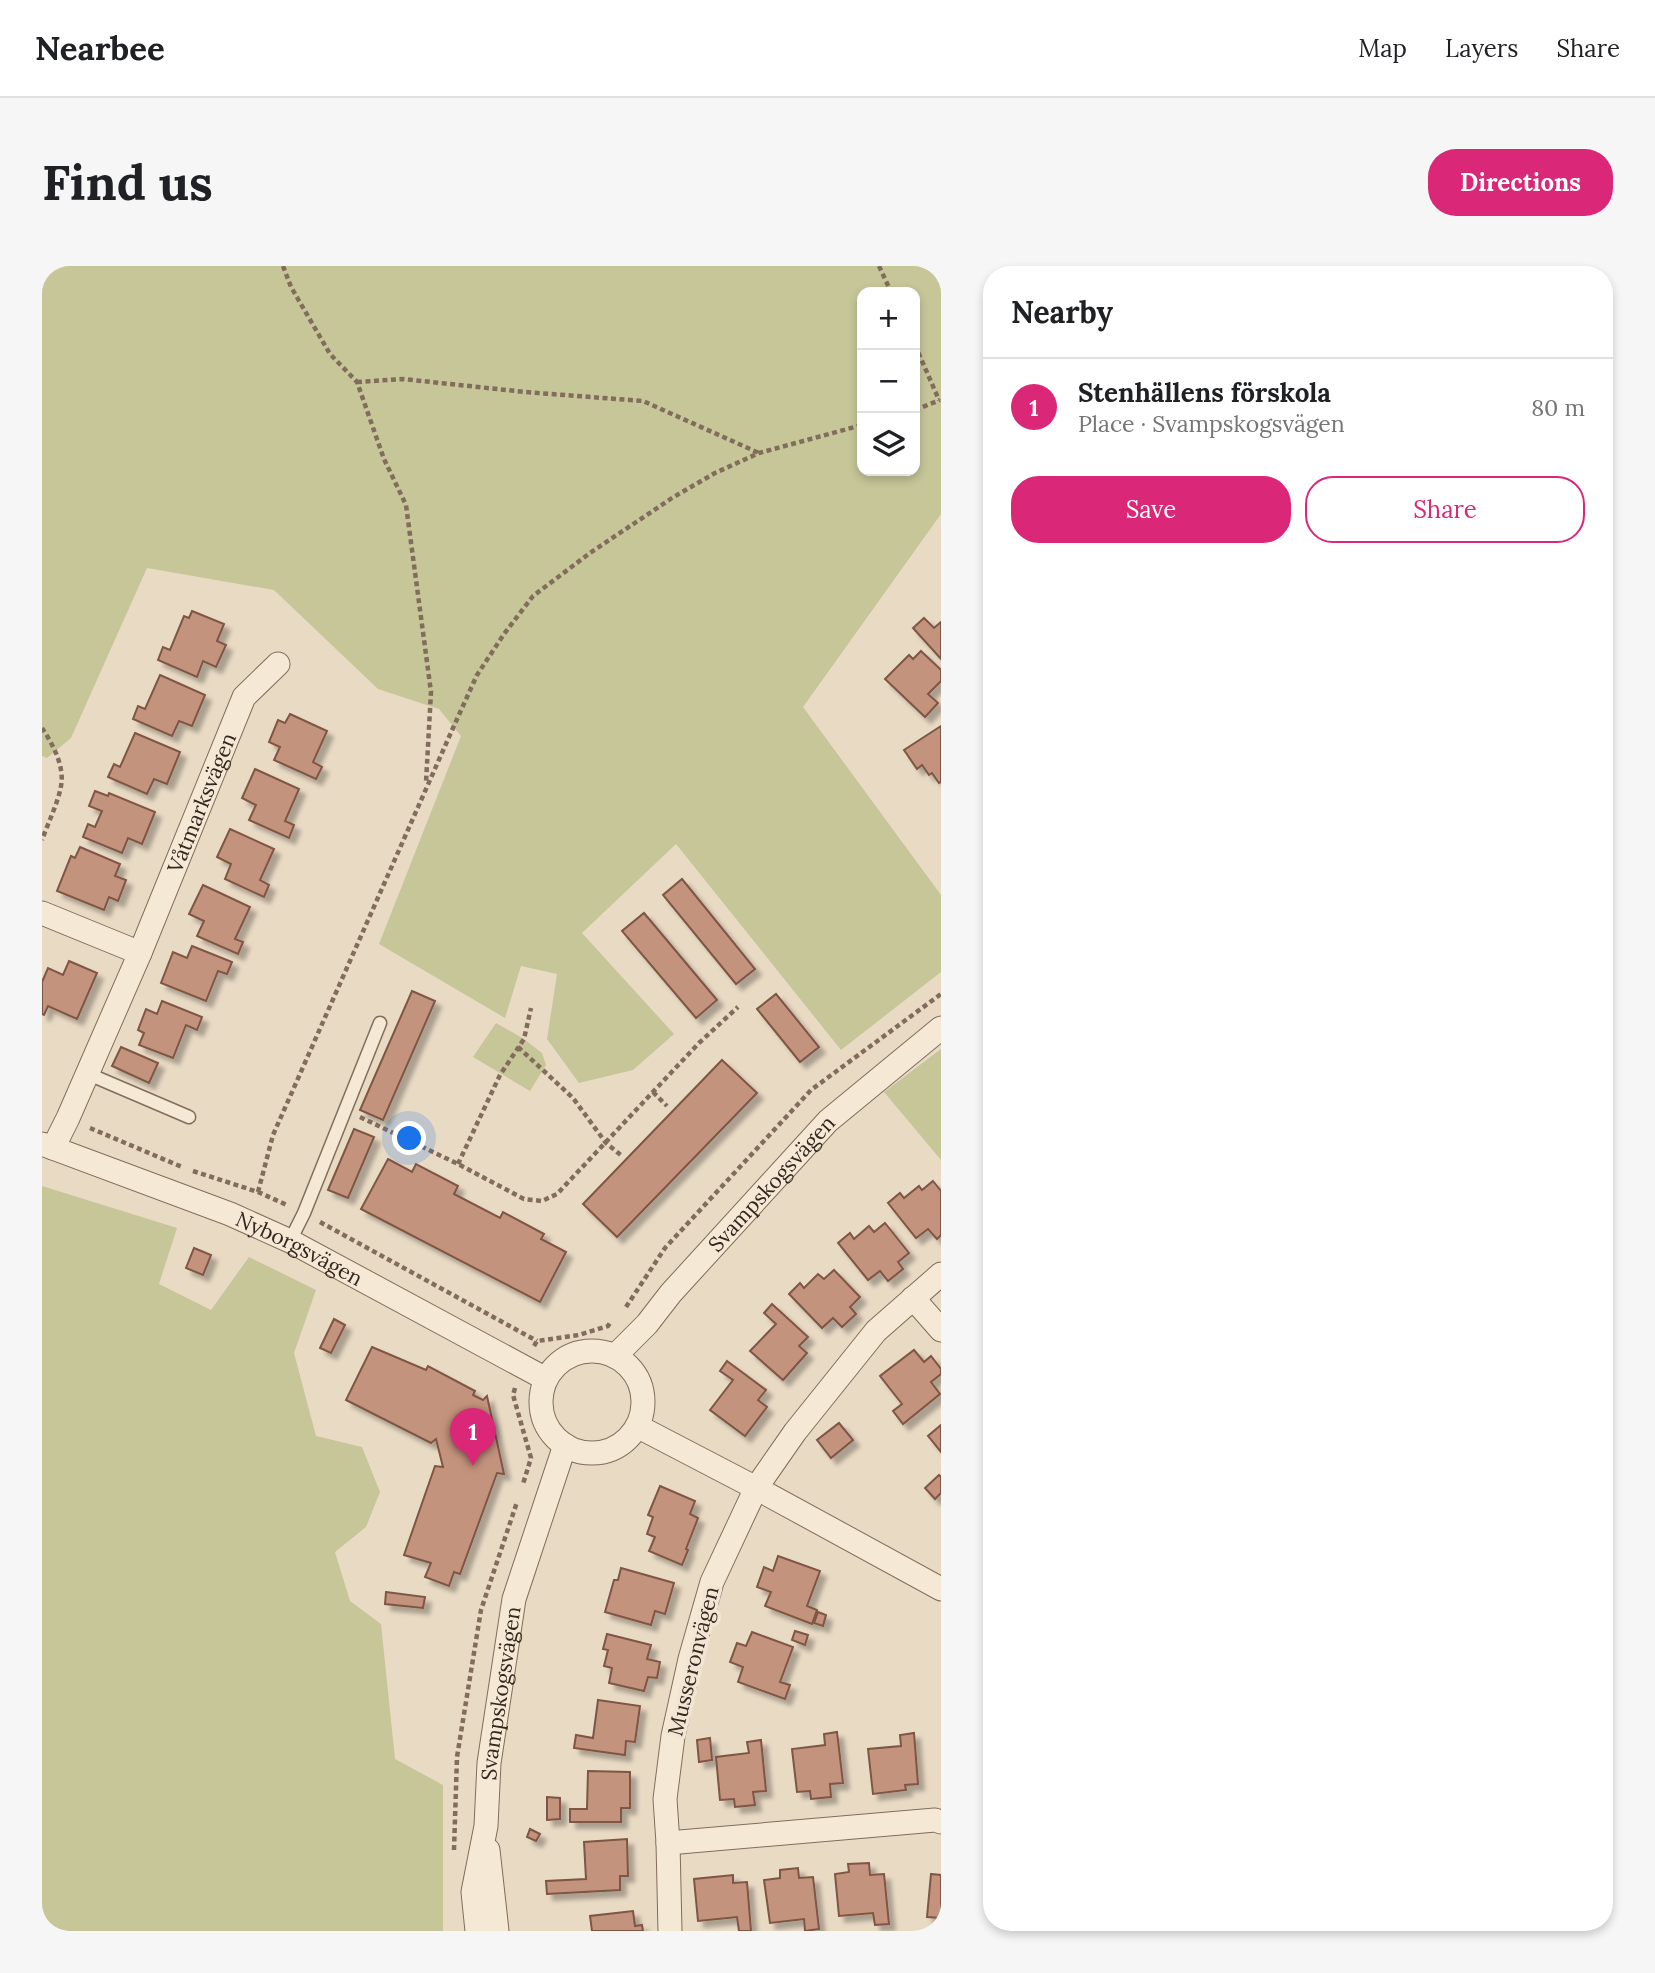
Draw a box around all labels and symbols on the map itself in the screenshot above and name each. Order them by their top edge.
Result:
street label: Våtmarksvägen [160,728,242,877]
street label: Svampskogsvägen [702,1109,841,1257]
your location [392,1121,426,1155]
street label: Nyborgsvägen [232,1205,368,1291]
pin: 1 [450,1408,496,1466]
street label: Musseronvägen [661,1583,725,1739]
street label: Svampskogsvägen [475,1604,526,1781]

